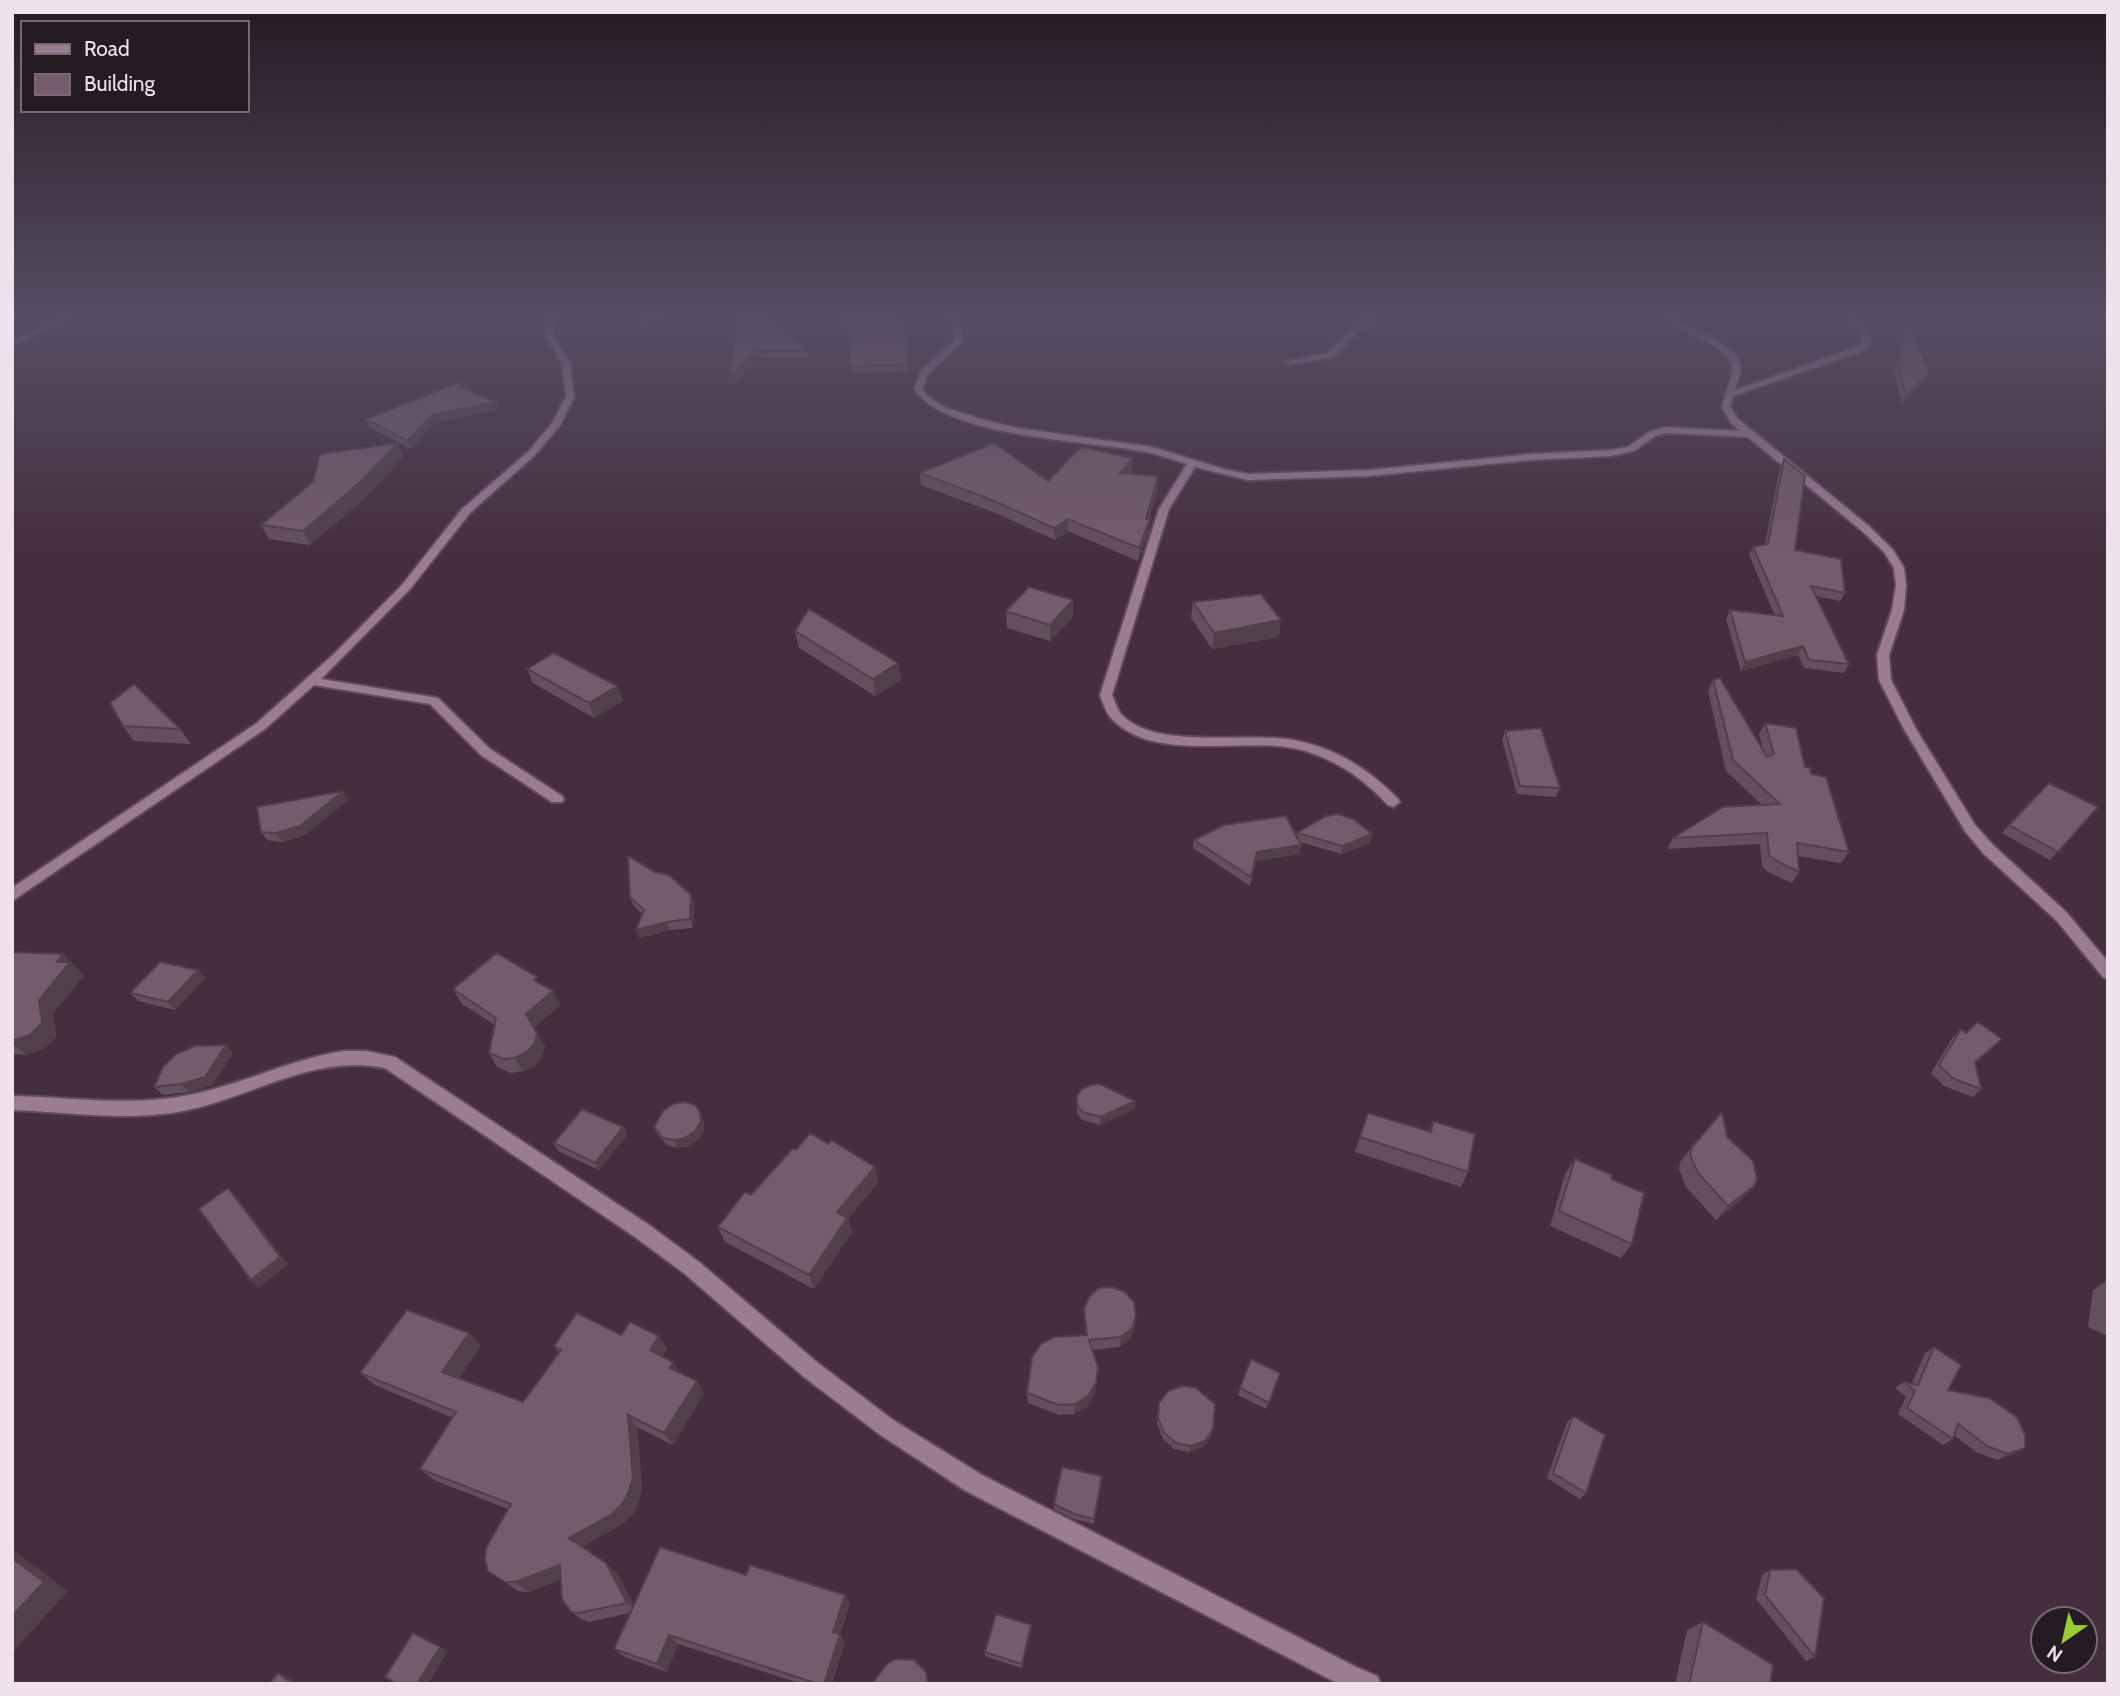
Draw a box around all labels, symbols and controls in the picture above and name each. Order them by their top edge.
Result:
legend [21,21,248,112]
text: Road [84,36,130,61]
text: Building [84,71,156,96]
north arrow [2029,1605,2099,1675]
text: N [2043,1640,2067,1667]

